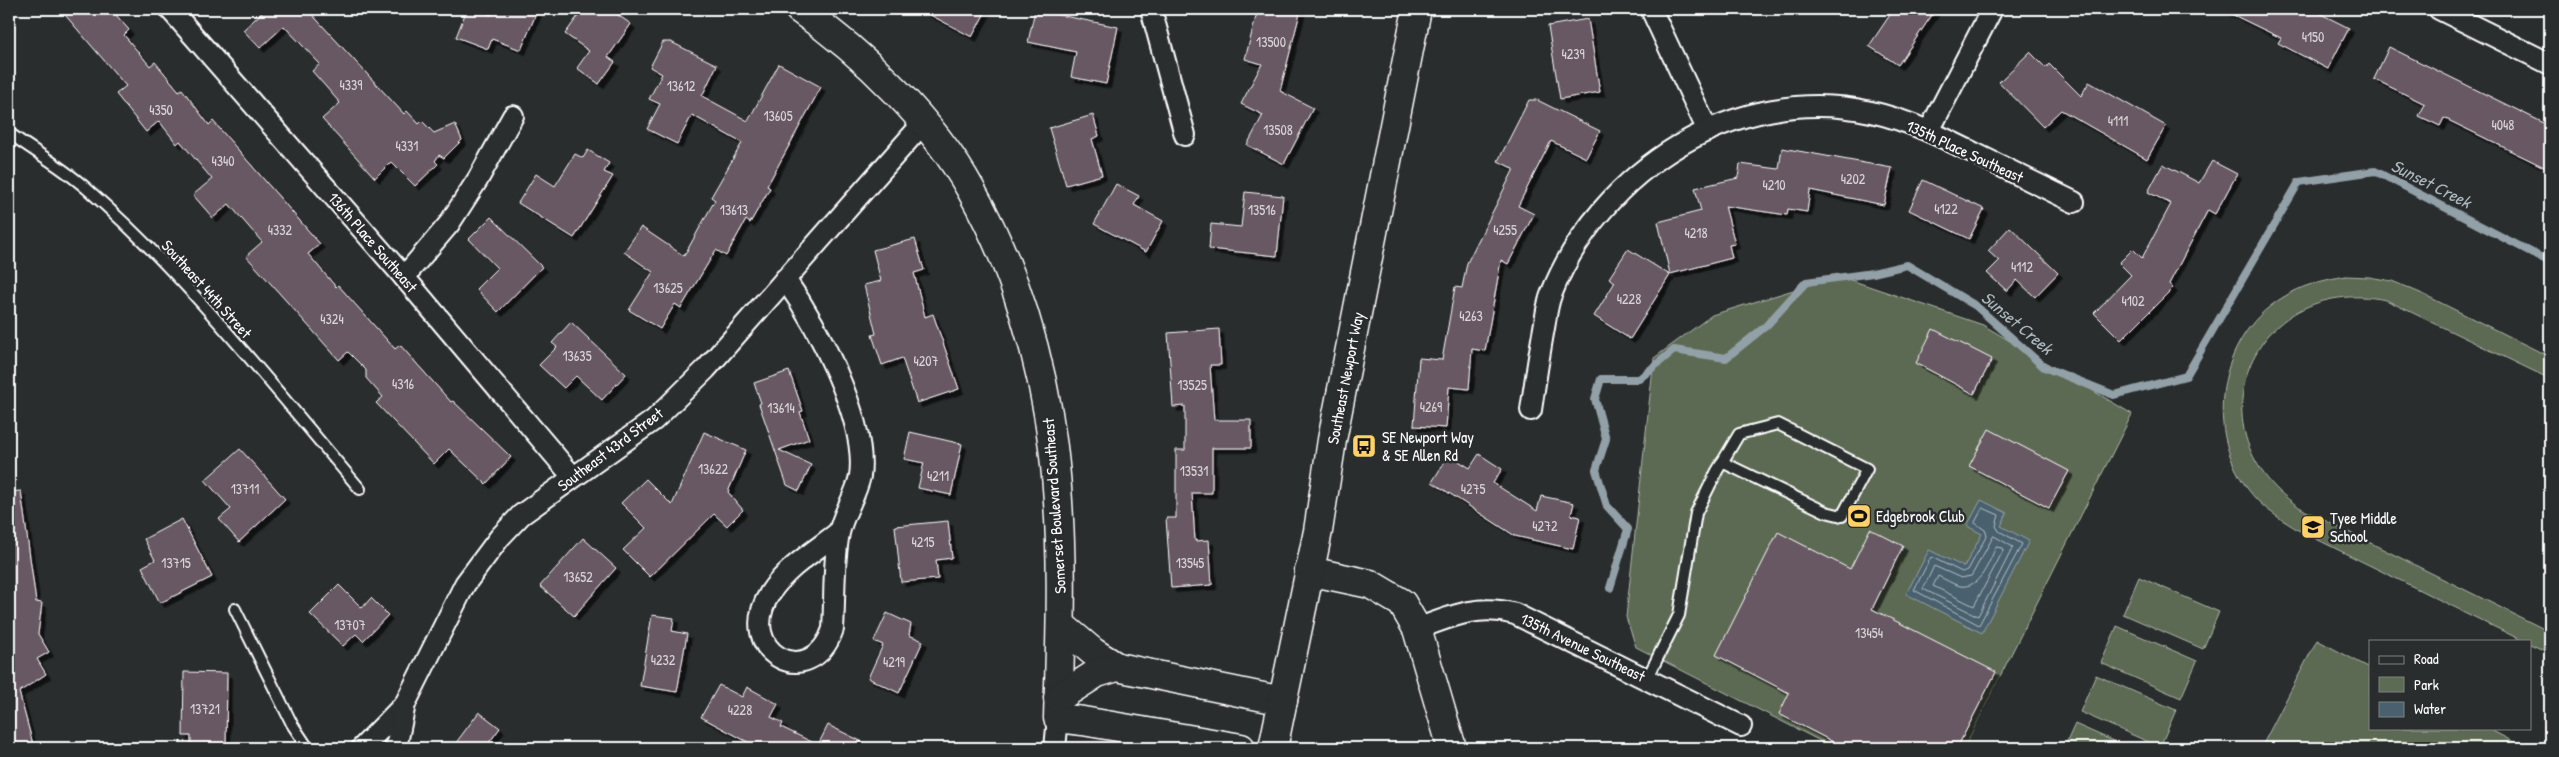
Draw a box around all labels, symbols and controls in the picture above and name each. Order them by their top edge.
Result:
house number: 4150 [2302,27,2324,46]
house number: 13500 [1256,32,1286,51]
house number: 4239 [1561,44,1585,63]
house number: 4339 [340,75,362,94]
house number: 13612 [667,76,696,95]
house number: 4350 [149,100,173,119]
house number: 13605 [763,106,793,125]
house number: 4111 [2108,111,2128,130]
street label: 135th Place Southeast [1903,114,2028,188]
house number: 4048 [2492,115,2514,134]
house number: 13508 [1263,120,1293,139]
house number: 4331 [396,136,418,155]
house number: 4340 [211,151,235,170]
water label: Sunset Creek [2387,153,2477,215]
house number: 4202 [1841,169,1866,188]
house number: 4210 [1762,175,1786,194]
street label: 136th Place Southeast [323,187,423,297]
house number: 4122 [1934,199,1958,218]
house number: 13613 [720,200,748,219]
house number: 13516 [1248,200,1276,219]
house number: 4332 [268,220,293,239]
house number: 4255 [1493,220,1517,239]
house number: 4218 [1685,223,1707,242]
street label: Southeast 44th Street [157,235,258,343]
house number: 4112 [2011,257,2033,276]
house number: 13625 [653,278,683,297]
water label: Sunset Creek [1976,285,2060,361]
house number: 4228 [1617,289,1641,308]
house number: 4102 [2121,291,2145,310]
house number: 4263 [1459,306,1483,325]
house number: 4324 [320,309,344,328]
street label: Southeast Newport Way [1321,310,1369,446]
house number: 13635 [562,346,592,365]
house number: 4207 [913,351,939,370]
house number: 4316 [392,374,415,393]
house number: 13525 [1177,375,1207,394]
house number: 4269 [1420,397,1442,416]
house number: 13614 [767,398,795,417]
street label: Southeast 43rd Street [553,402,668,496]
street label: Somerset Boulevard Southeast [1037,417,1071,595]
place label: SE Newport Way & SE Allen Rd [1382,426,1474,466]
bus stop icon: SE Newport Way & SE Allen Rd [1351,433,1377,459]
house number: 13622 [698,459,728,478]
house number: 13531 [1180,461,1208,480]
house number: 4211 [927,466,949,485]
house number: 13711 [231,479,259,498]
house number: 4275 [1461,479,1485,498]
sports icon: Edgebrook Club [1846,503,1872,529]
place label: Edgebrook Club [1876,505,1965,527]
place label: Tyee Middle School [2330,507,2398,547]
school or university icon: Tyee Middle School [2300,514,2326,540]
house number: 4272 [1532,516,1558,535]
house number: 4215 [912,532,934,551]
house number: 13715 [161,553,191,572]
house number: 13545 [1176,553,1204,572]
house number: 13652 [563,567,593,586]
street label: 135th Avenue Southeast [1517,607,1650,687]
house number: 13707 [334,615,366,634]
house number: 13454 [1855,623,1883,642]
legend [2369,640,2532,730]
text: Road [2414,648,2439,669]
house number: 4232 [651,650,676,669]
house number: 4219 [883,652,905,671]
text: Park [2414,674,2439,695]
text: Water [2414,698,2446,719]
house number: 13721 [190,699,220,718]
house number: 4228 [728,700,752,719]

